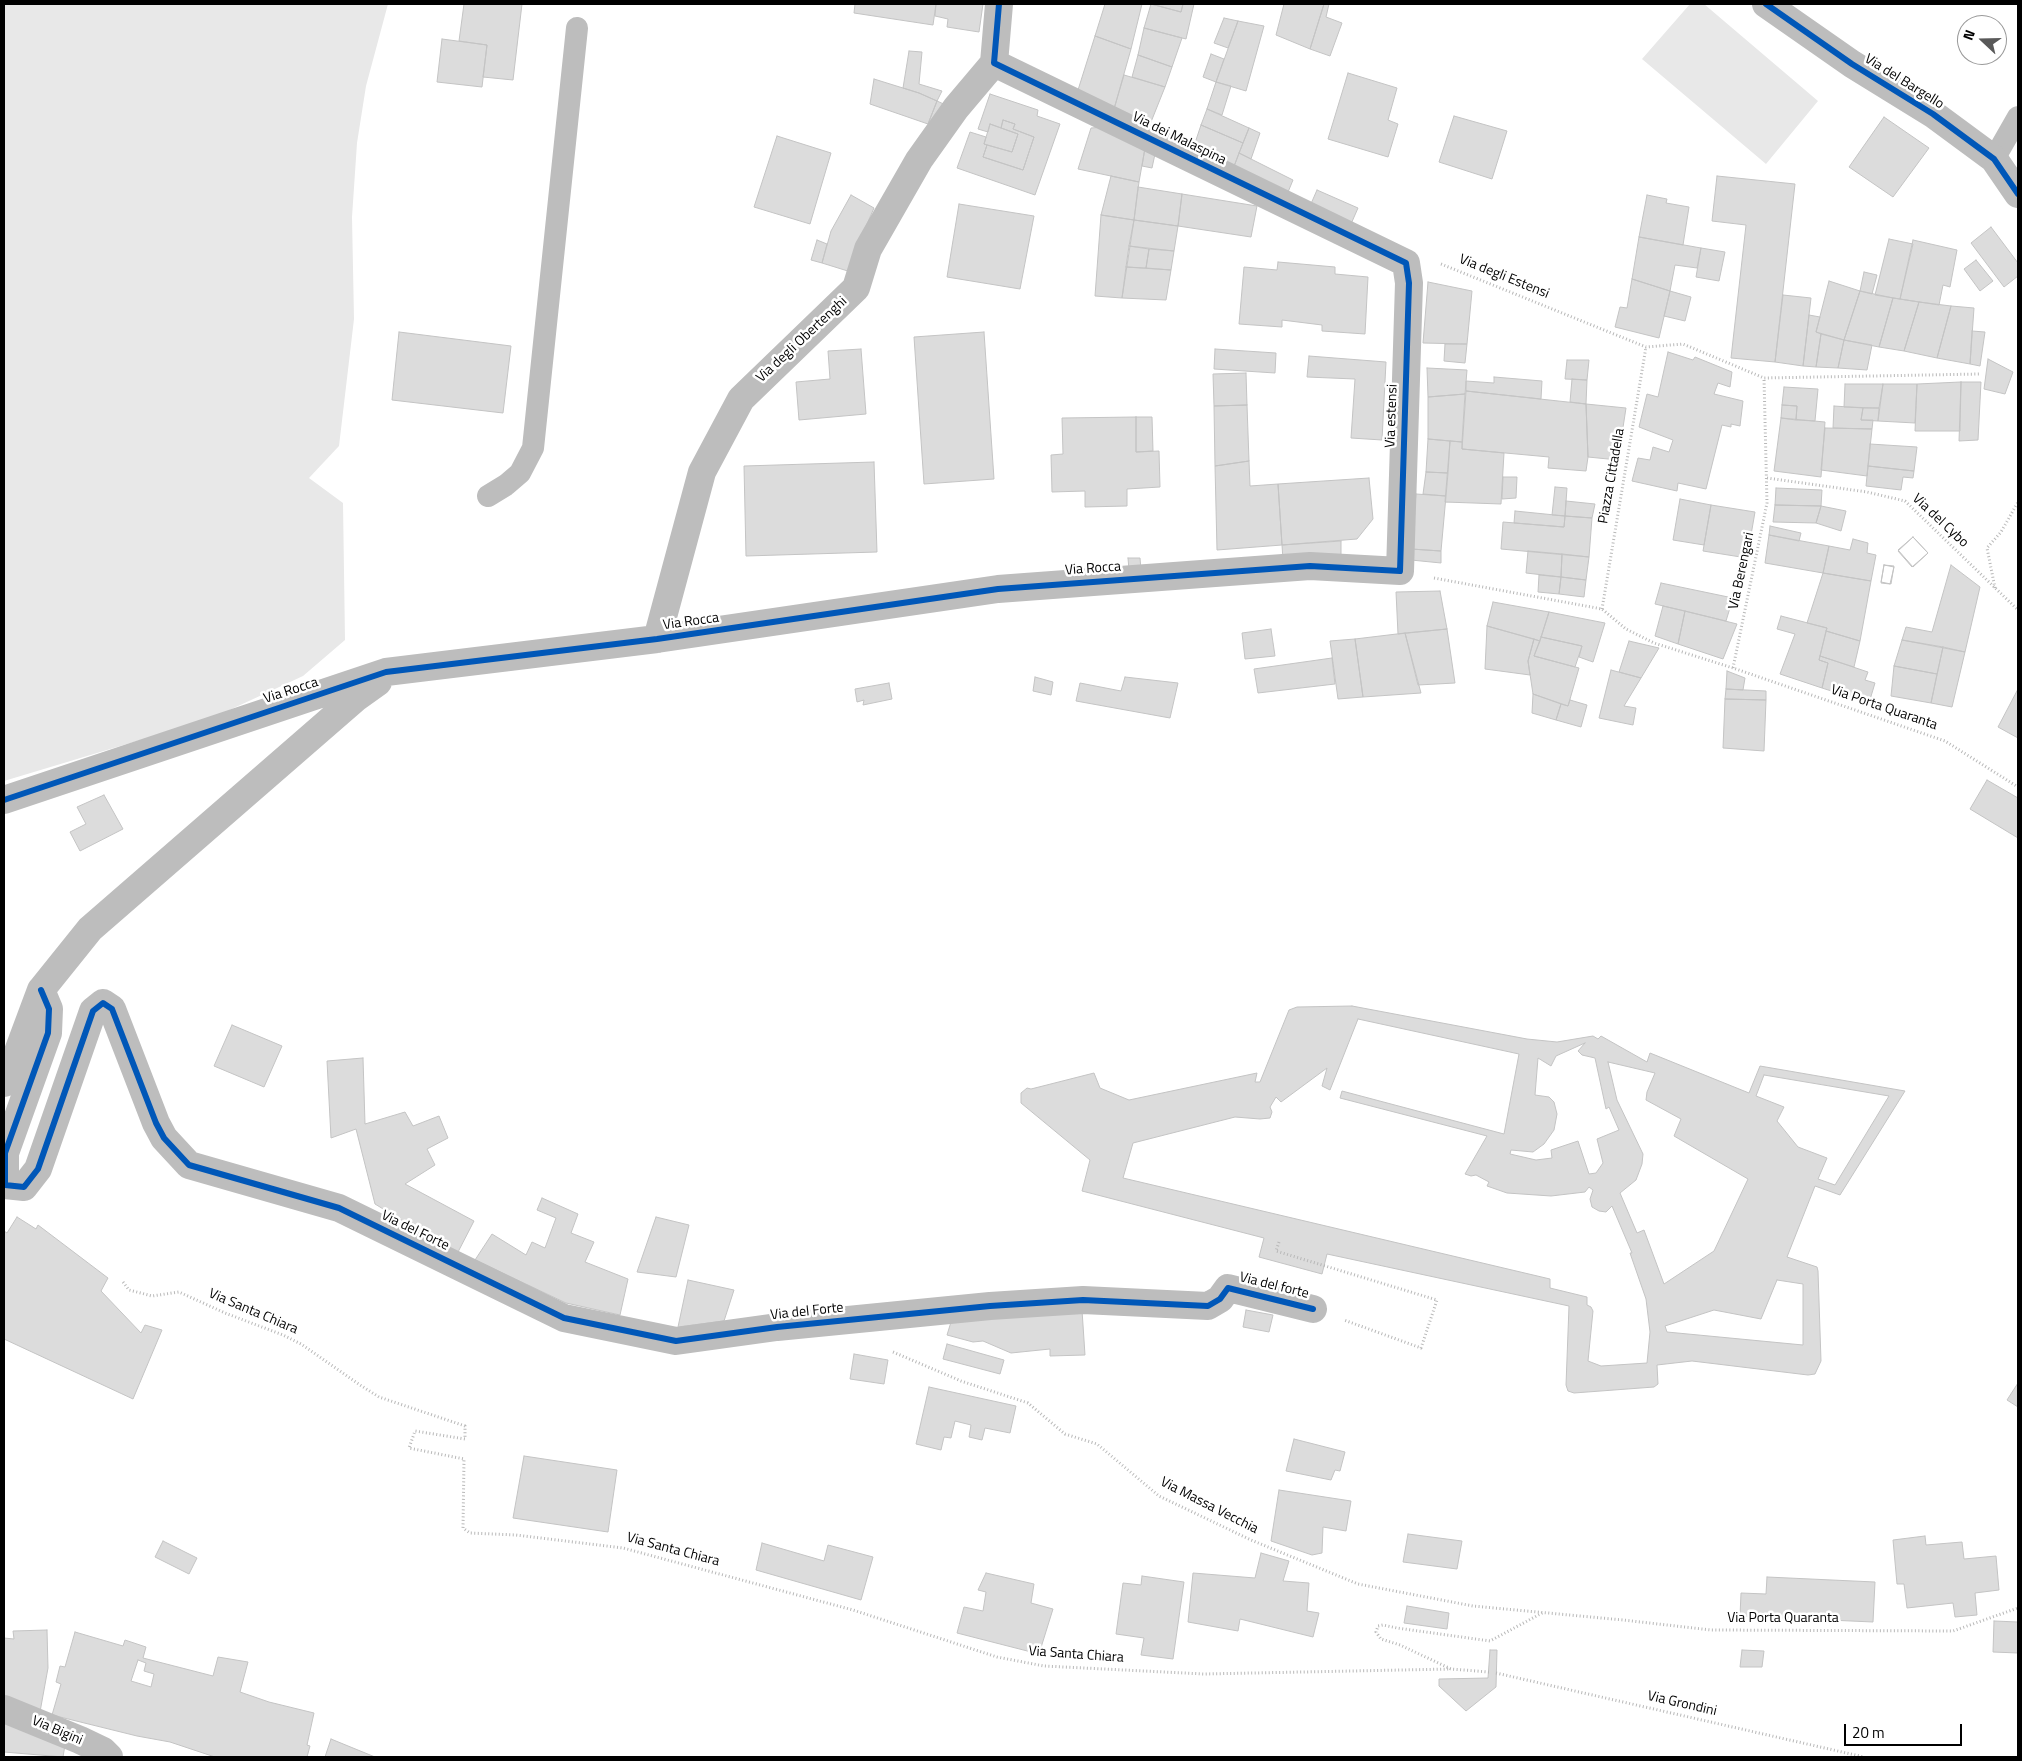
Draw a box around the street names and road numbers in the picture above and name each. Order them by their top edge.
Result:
street label: Via del Bargello [1861,51,1947,113]
street label: Via dei Malaspina [1129,109,1229,169]
street label: Via degli Estensi [1456,251,1552,303]
street label: Via degli Obertenghi [753,294,851,386]
street label: Via estensi [1382,384,1402,448]
street label: Piazza Cittadella [1595,427,1629,525]
street label: Via del Cybo [1908,491,1972,551]
street label: Via Berengari [1726,531,1758,611]
street label: Via Rocca [1064,559,1122,579]
street label: Via Rocca [662,610,720,634]
street label: Via Rocca [262,674,320,708]
street label: Via Porta Quaranta [1828,682,1940,734]
street label: Via del Forte [378,1207,452,1255]
street label: Via del forte [1238,1269,1310,1303]
street label: Via Santa Chiara [206,1286,300,1338]
street label: Via del Forte [770,1300,844,1324]
street label: Via Massa Vecchia [1157,1474,1261,1538]
street label: Via Santa Chiara [625,1530,721,1570]
street label: Via Porta Quaranta [1727,1611,1839,1627]
street label: Via Santa Chiara [1028,1643,1124,1667]
street label: Via Grondini [1646,1688,1718,1720]
street label: Via Bigini [29,1713,85,1749]

